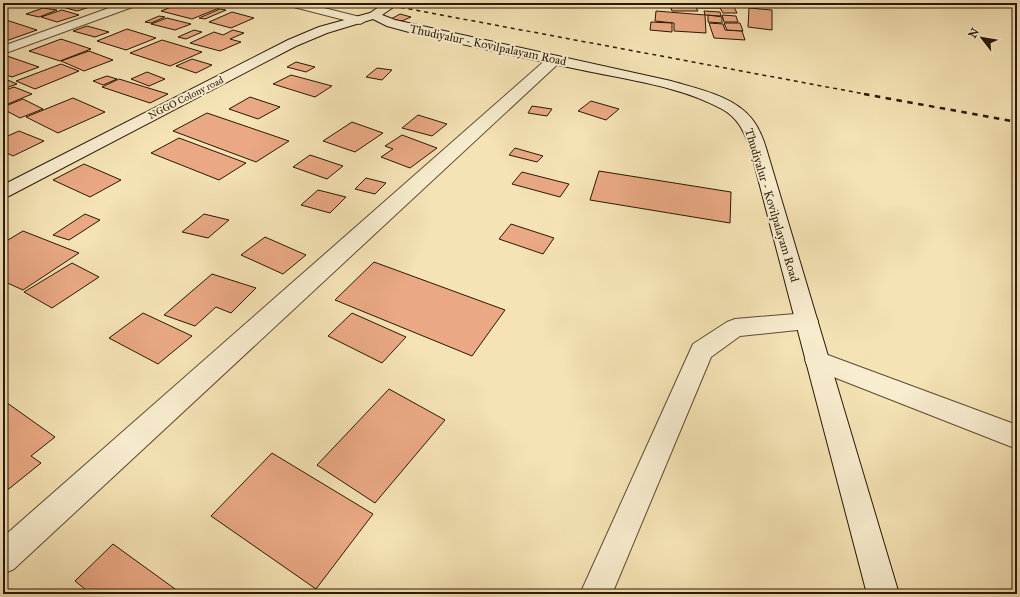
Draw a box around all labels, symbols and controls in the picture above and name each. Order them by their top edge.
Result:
north arrow [962,18,1002,58]
street label: Thudiyalur - Kovilpalayam Road [408,22,568,68]
text: N [966,25,982,40]
street label: NGGO Colony road [146,74,226,122]
street label: Thudiyalur - Kovilpalayam Road [742,126,802,284]

